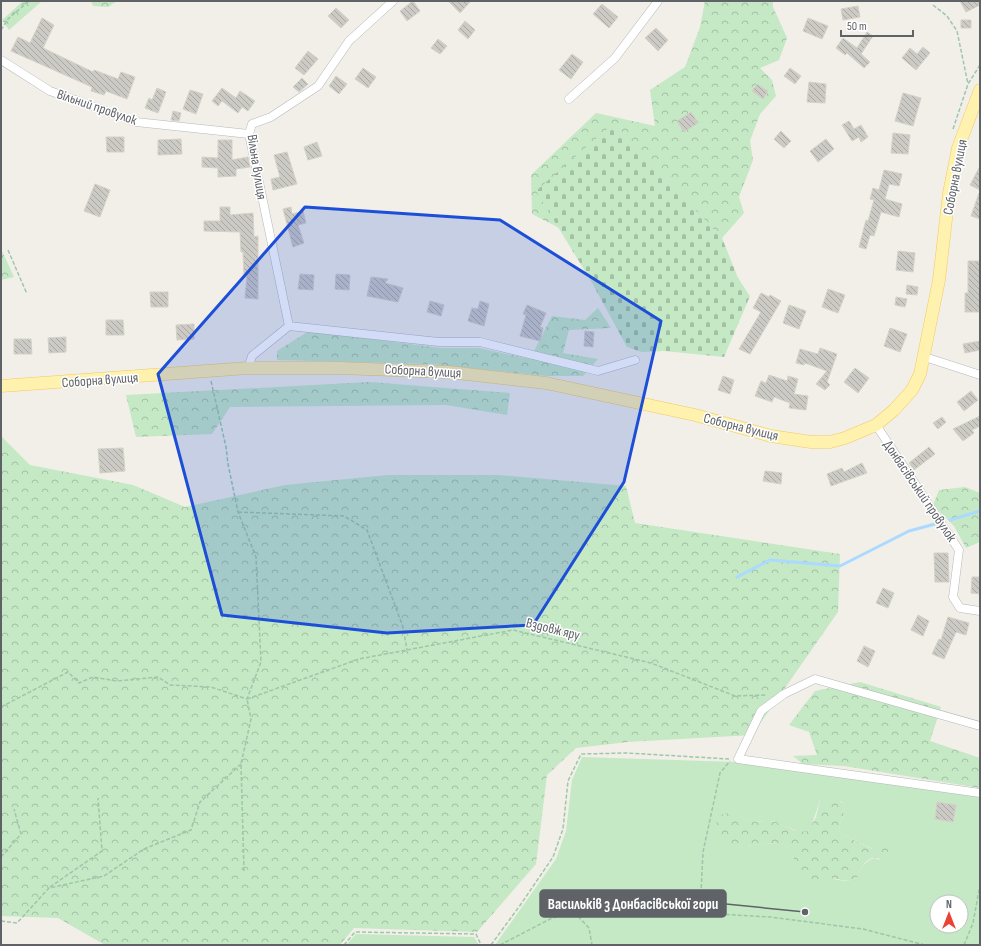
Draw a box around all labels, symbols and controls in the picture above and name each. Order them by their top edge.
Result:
scale bar [841,12,913,38]
text: 50 m [847,19,867,34]
street label: Вільний провулок [55,85,140,129]
street label: Вільна вулиця [243,133,271,201]
street label: Соборна вулиця [939,138,971,216]
street label: Соборна вулиця [384,361,462,381]
street label: Соборна вулиця [61,369,139,391]
street label: Соборна вулиця [702,409,780,445]
street label: Донбасівський провулок [880,437,961,546]
street label: Вздовж яру [524,614,582,644]
callout: Васильків з Донбасівської гори [540,890,726,917]
north arrow [929,894,969,934]
text: Васильків з Донбасівської гори [548,895,718,914]
text: N [946,898,952,911]

